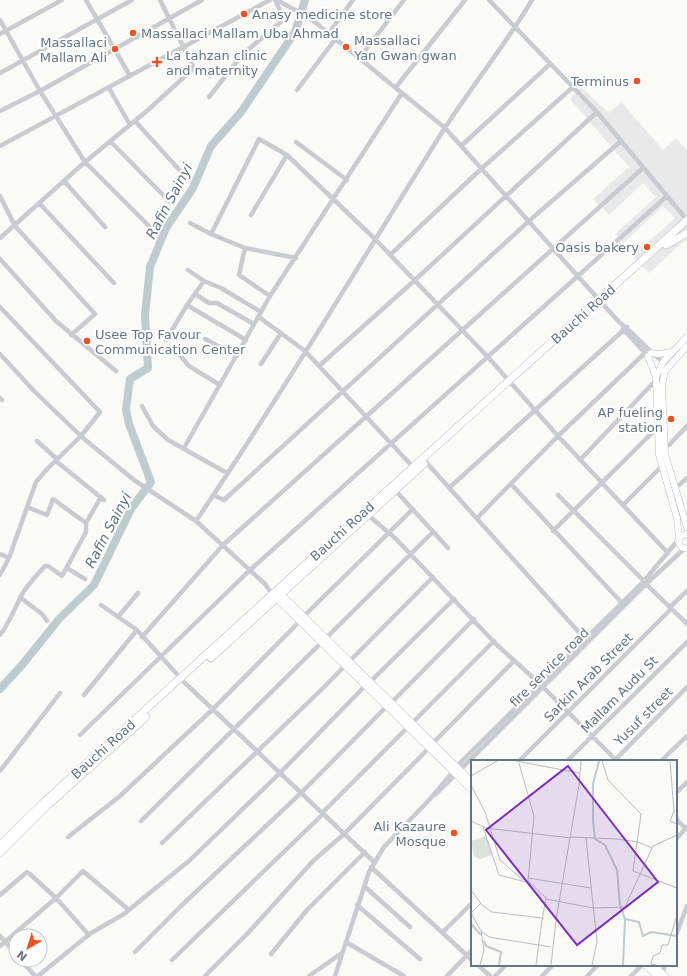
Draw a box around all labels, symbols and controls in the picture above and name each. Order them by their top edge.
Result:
place label: Anasy medicine store [252,7,392,22]
marker: Anasy medicine store [239,9,249,19]
place label: Massallaci Mallam Uba Ahmad [141,26,339,41]
marker: Massallaci Mallam Uba Ahmad [128,28,138,38]
place label: Massallaci Yan Gwan gwan [353,33,457,63]
place label: Massallaci Mallam Ali [40,35,107,65]
marker: Massallaci Yan Gwan gwan [341,42,351,52]
marker: Massallaci Mallam Ali [110,44,120,54]
place label: La tahzan clinic and maternity [166,48,267,78]
marker: La tahzan clinic and maternity [151,56,163,68]
place label: Terminus [570,74,629,89]
marker: Terminus [632,76,642,86]
water label: Rafin Sainyi [142,160,196,241]
place label: Oasis bakery [555,240,639,255]
marker: Oasis bakery [642,242,652,252]
street label: Bauchi Road [548,282,618,347]
place label: Usee Top Favour Communication Center [95,327,246,357]
marker: Usee Top Favour Communication Center [82,336,92,346]
place label: AP fueling station [598,405,663,435]
marker: AP fueling station [666,414,676,424]
water label: Rafin Sainyi [81,489,135,570]
street label: Bauchi Road [307,499,377,564]
street label: fire service road [507,625,592,710]
street label: Sarkin Arab Street [541,630,636,725]
street label: Mallam Audu St [578,653,661,736]
street label: Yusuf street [610,684,676,749]
street label: Bauchi Road [68,717,138,782]
inset map [471,760,677,966]
place label: Ali Kazaure Mosque [373,819,446,849]
marker: Ali Kazaure Mosque [449,828,459,838]
north arrow [8,928,48,968]
text: N [15,948,30,963]

